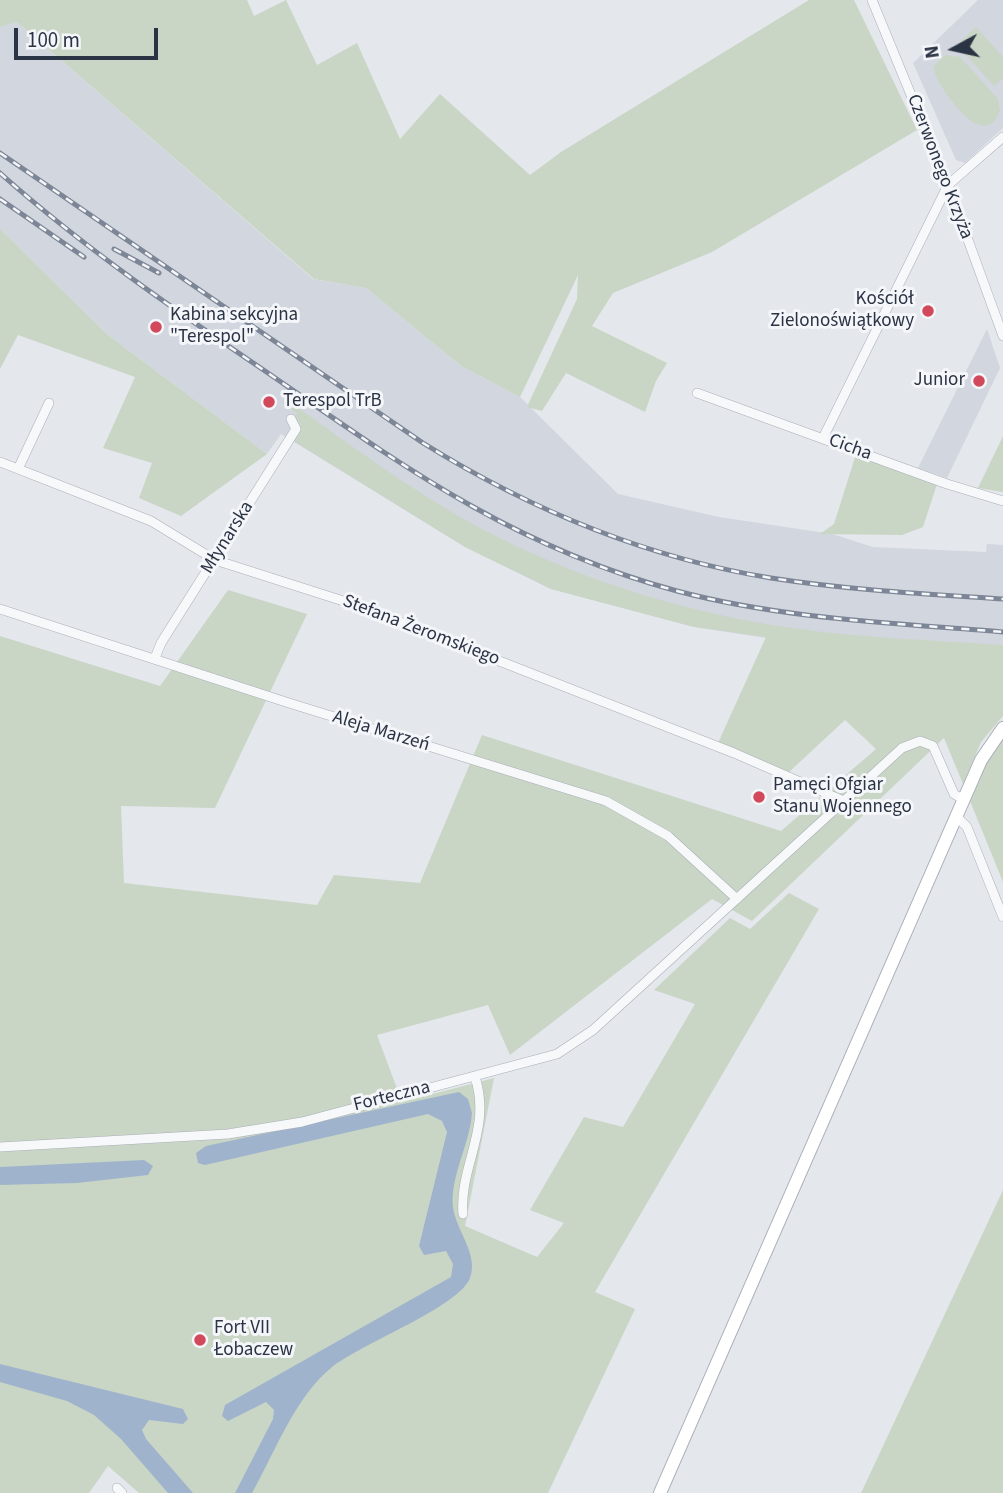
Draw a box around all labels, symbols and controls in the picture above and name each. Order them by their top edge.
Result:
scale bar [18,14,161,58]
north arrow [919,14,989,84]
text: 100 m [27,25,80,55]
text: N [918,44,947,60]
street label: Czerwonego Krzyża [901,91,977,243]
place label: Kościół Zielonoświątkowy [770,289,914,333]
marker: Kościół Zielonoświątkowy [920,303,936,319]
place label: Kabina sekcyjna "Terespol" [170,305,298,349]
marker: Kabina sekcyjna "Terespol" [148,319,164,335]
place label: Junior [914,370,965,392]
marker: Junior [971,373,987,389]
place label: Terespol TrB [283,391,382,413]
marker: Terespol TrB [261,394,277,410]
street label: Cicha [825,430,875,466]
street label: Młynarska [197,497,259,579]
street label: Stefana Żeromskiego [339,591,503,671]
street label: Aleja Marzeń [330,706,432,758]
place label: Pamęci Ofgiar Stanu Wojennego [773,775,912,819]
marker: Pamęci Ofgiar Stanu Wojennego [751,789,767,805]
street label: Forteczna [351,1076,433,1118]
place label: Fort VII Łobaczew [214,1318,293,1362]
marker: Fort VII Łobaczew [192,1332,208,1348]

